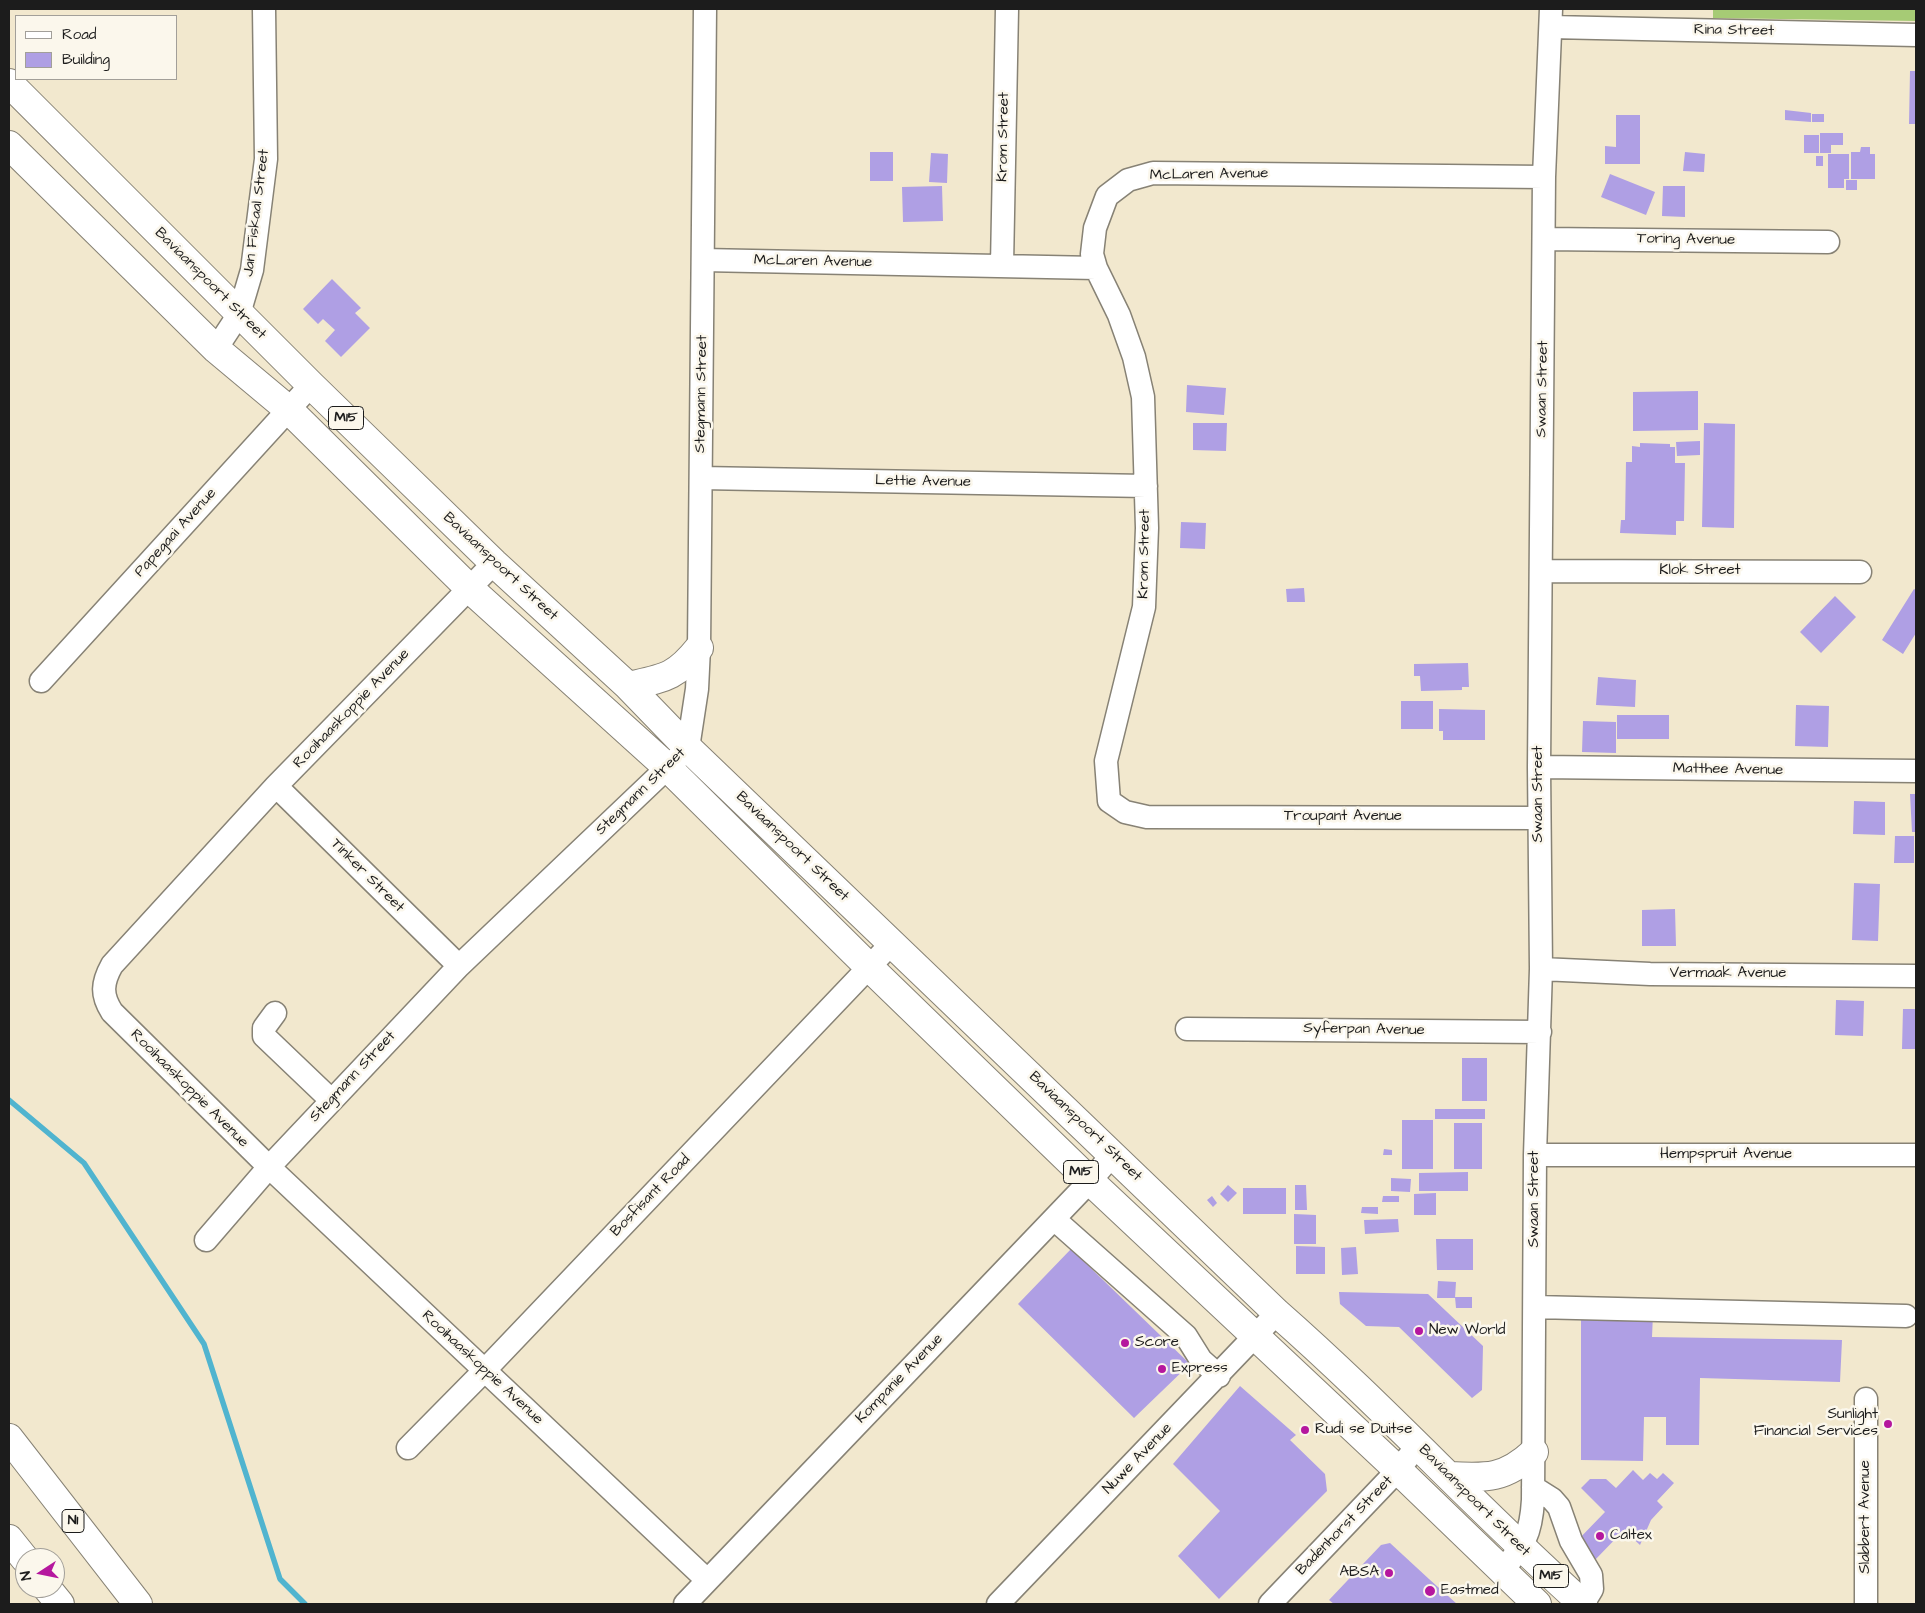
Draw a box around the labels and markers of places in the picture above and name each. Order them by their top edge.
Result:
place label: New World [1429,1322,1506,1340]
marker: New World [1413,1325,1425,1337]
place label: Score [1135,1334,1179,1352]
marker: Score [1119,1337,1131,1349]
place label: Express [1172,1360,1228,1378]
marker: Express [1156,1363,1168,1375]
place label: Sunlight Financial Services [1754,1406,1878,1441]
marker: Sunlight Financial Services [1882,1418,1894,1430]
place label: Rudi se Duitse [1315,1421,1412,1439]
marker: Rudi se Duitse [1299,1424,1311,1436]
place label: Caltex [1610,1527,1652,1545]
marker: Caltex [1594,1530,1606,1542]
place label: ABSA [1339,1564,1379,1582]
marker: ABSA [1383,1567,1395,1579]
place label: Eastmed [1441,1582,1499,1600]
marker: Eastmed [1423,1584,1437,1598]

